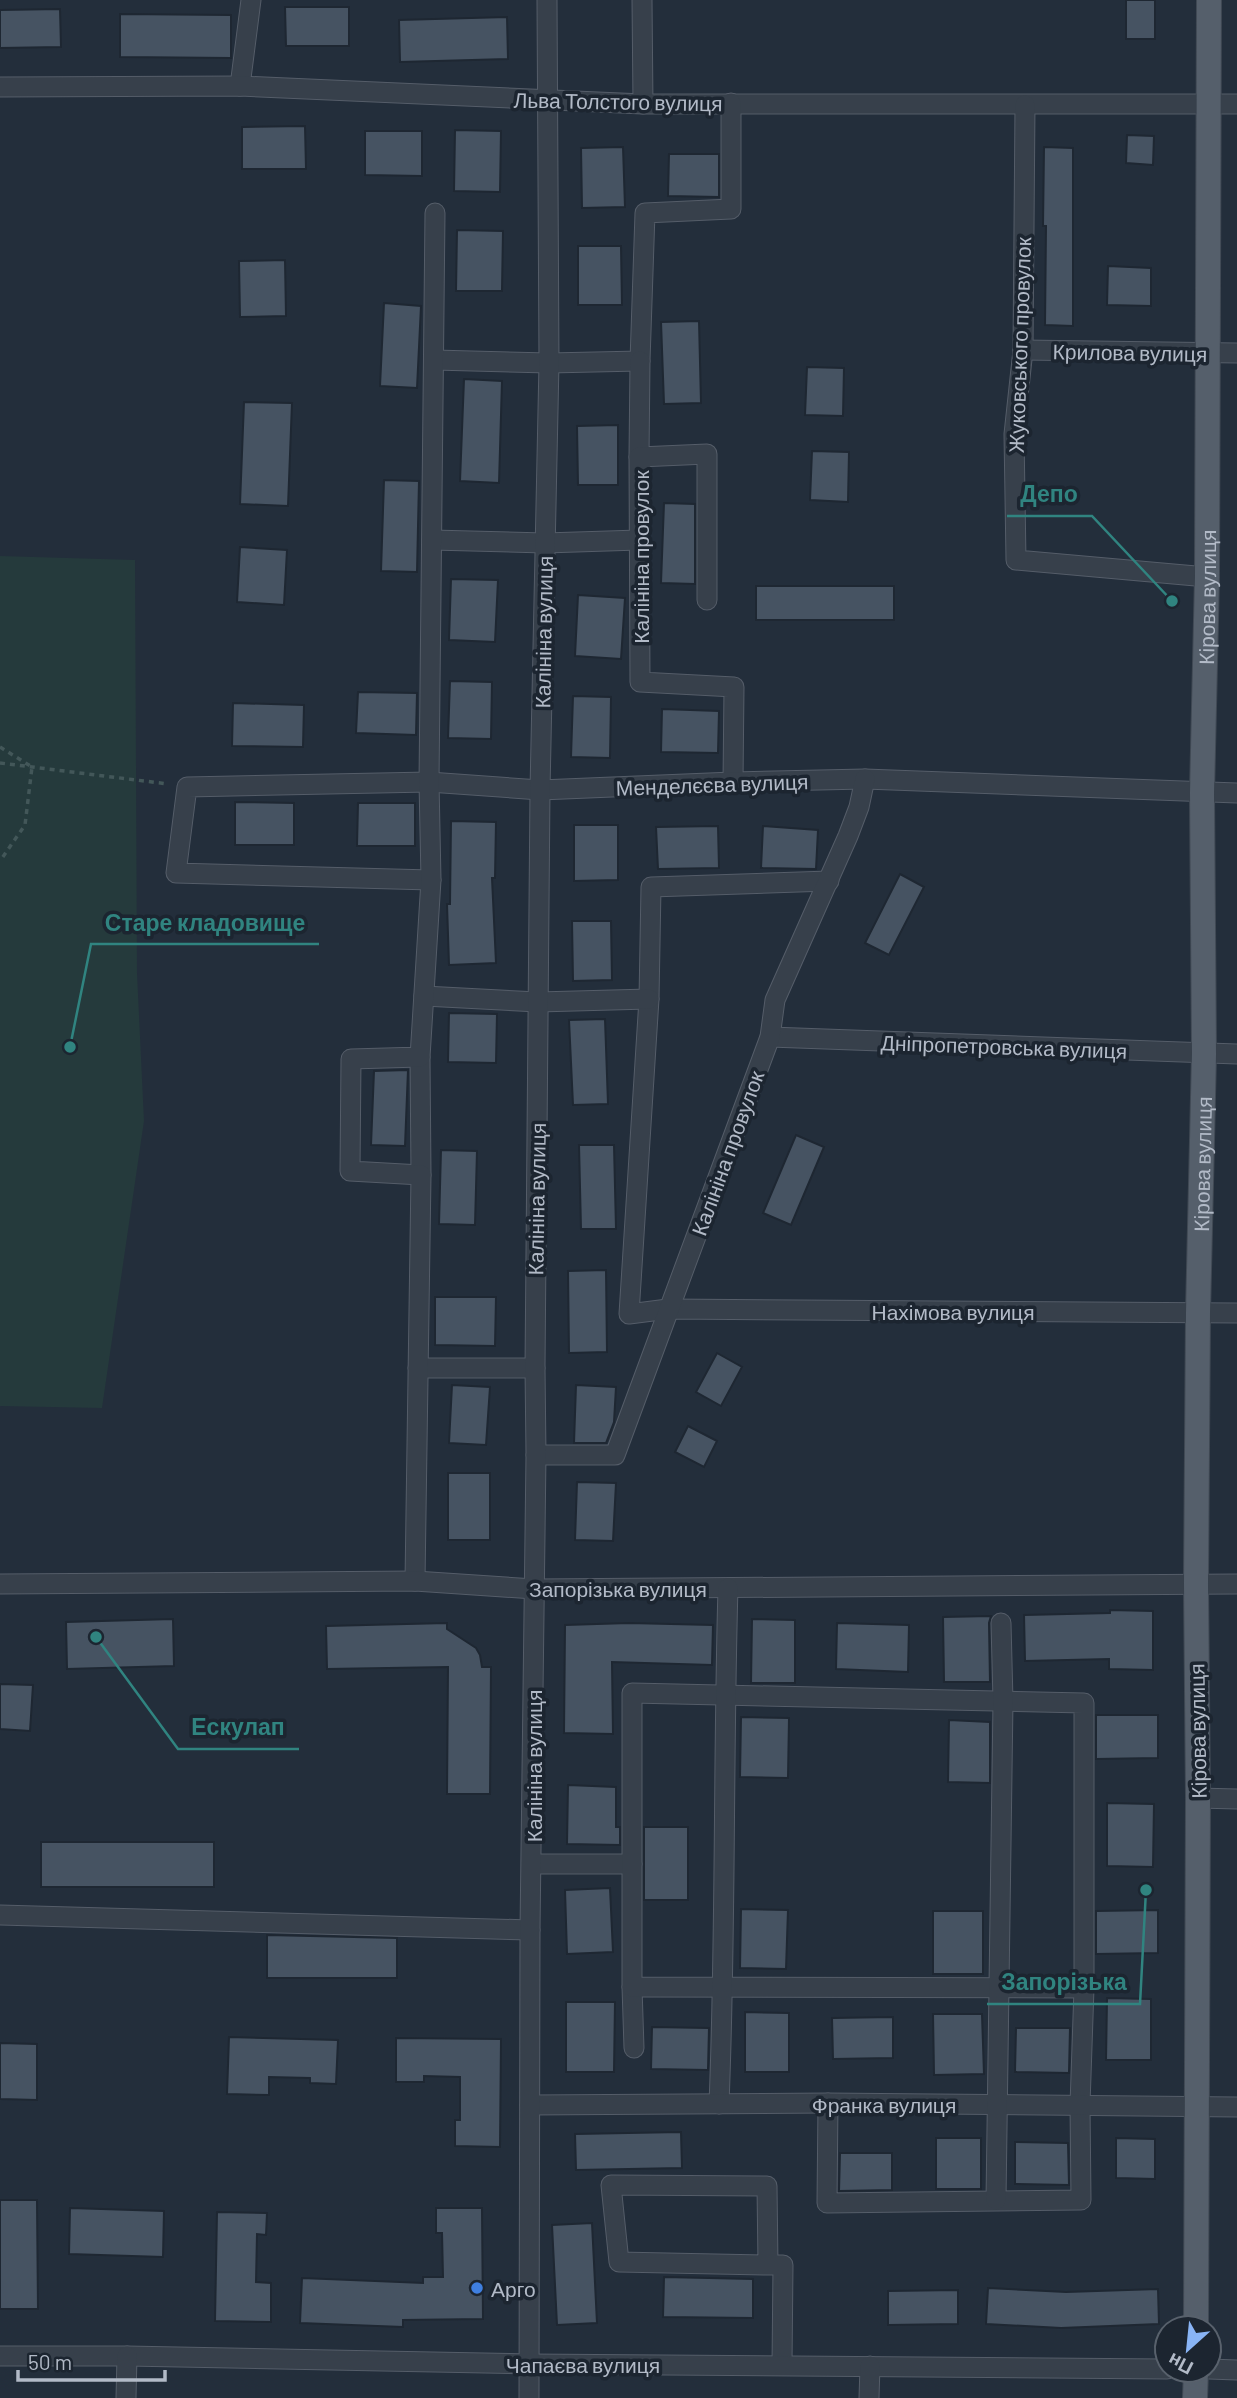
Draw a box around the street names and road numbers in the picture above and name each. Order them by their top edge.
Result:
street label: Льва Толстого вулиця [513,87,723,115]
street label: Жуковського провулок [1003,236,1035,453]
street label: Крилова вулиця [1052,338,1208,366]
street label: Калініна провулок [628,469,653,644]
street label: Кірова вулиця [1192,529,1220,665]
street label: Калініна вулиця [529,555,557,709]
street label: Менделєєва вулиця [615,768,809,800]
street label: Дніпропетровська вулиця [880,1029,1128,1063]
street label: Калініна провулок [686,1066,769,1239]
street label: Кірова вулиця [1187,1096,1216,1232]
street label: Калініна вулиця [522,1122,550,1276]
street label: Нахімова вулиця [871,1299,1035,1324]
street label: Запорізька вулиця [529,1576,707,1601]
street label: Кірова вулиця [1183,1663,1211,1799]
street label: Калініна вулиця [521,1690,546,1842]
street label: Франка вулиця [812,2092,956,2117]
street label: Чапаєва вулиця [506,2352,660,2377]

